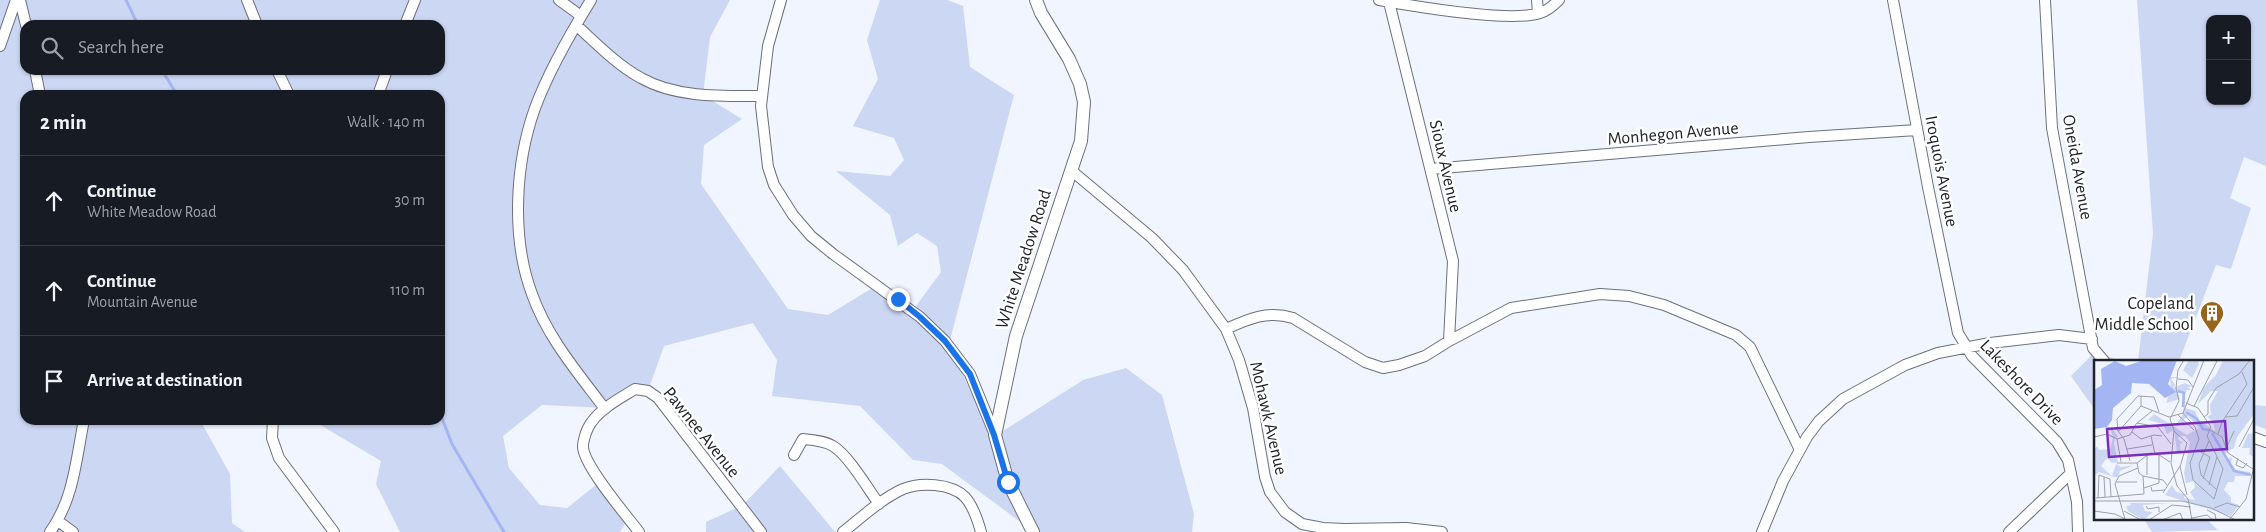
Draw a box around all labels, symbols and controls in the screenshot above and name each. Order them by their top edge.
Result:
map controls [2206,15,2251,105]
button: + [2206,15,2251,60]
search box [20,20,445,75]
icon: search [38,34,66,62]
text: Search here [78,38,164,57]
button: − [2206,60,2251,105]
text: 2 min [40,112,87,133]
street label: Oneida Avenue [2059,113,2095,221]
text: Walk · 140 m [347,114,425,130]
street label: Iroquois Avenue [1921,114,1961,228]
street label: Sioux Avenue [1426,118,1464,214]
street label: Monhegon Avenue [1607,119,1739,149]
text: Continue [87,182,156,201]
icon: ahead [40,187,68,215]
street label: White Meadow Road [993,187,1055,331]
text: 30 m [395,192,425,208]
text: White Meadow Road [87,204,216,220]
text: Continue [87,272,156,291]
icon: ahead [40,277,68,305]
text: 110 m [390,282,425,298]
route end [887,288,910,311]
text: Mountain Avenue [87,294,197,310]
place label: Copeland Middle School [2095,295,2194,334]
building icon: Copeland Middle School [2199,300,2225,334]
street label: Lakeshore Drive [1976,336,2066,429]
street label: Mohawk Avenue [1246,360,1290,477]
inset map [2094,360,2254,520]
icon: arrive [40,367,68,395]
text: Arrive at destination [87,371,243,390]
street label: Pawnee Avenue [659,384,743,481]
route start [997,471,1020,494]

